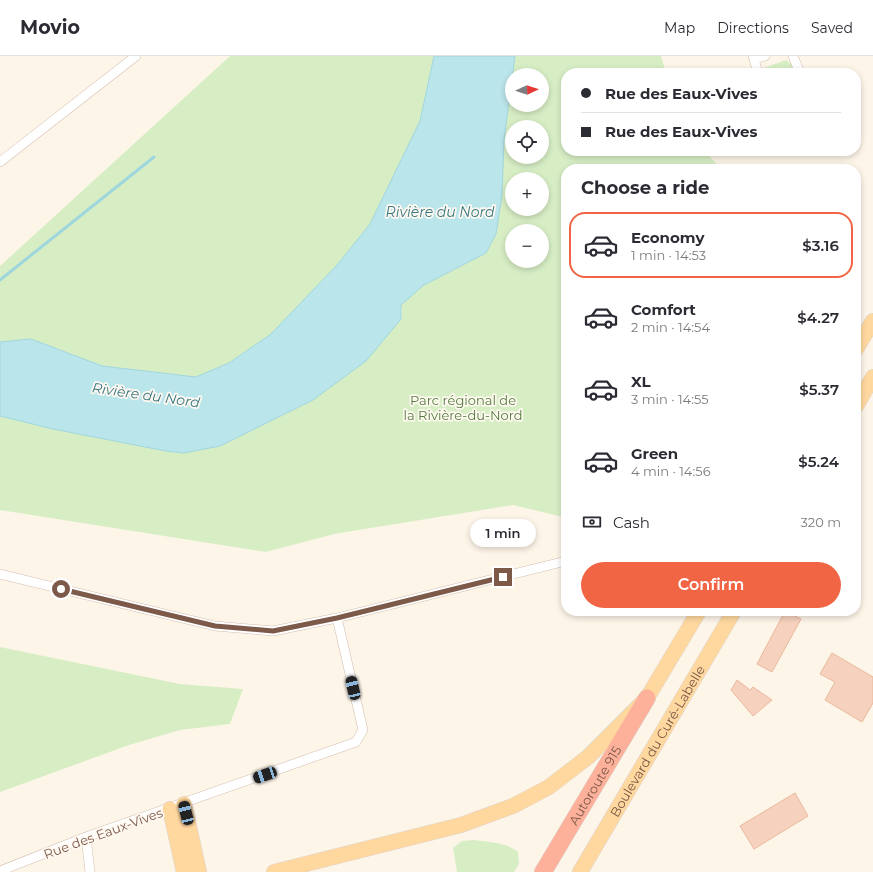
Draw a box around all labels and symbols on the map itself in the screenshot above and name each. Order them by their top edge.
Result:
north arrow [505,68,549,112]
water label: Rivière du Nord [386,203,495,221]
water label: Rivière du Nord [91,379,202,412]
park label: Parc régional de la Rivière-du-Nord [403,392,523,423]
callout: 1 min [470,519,536,547]
route end [494,568,512,586]
route start [52,580,70,598]
street label: Boulevard du Curé-Labelle [606,662,708,820]
car [344,675,362,701]
street label: Autoroute 915 [565,743,625,828]
car [252,765,278,785]
car [177,800,195,826]
street label: Rue des Eaux-Vives [41,804,165,862]

